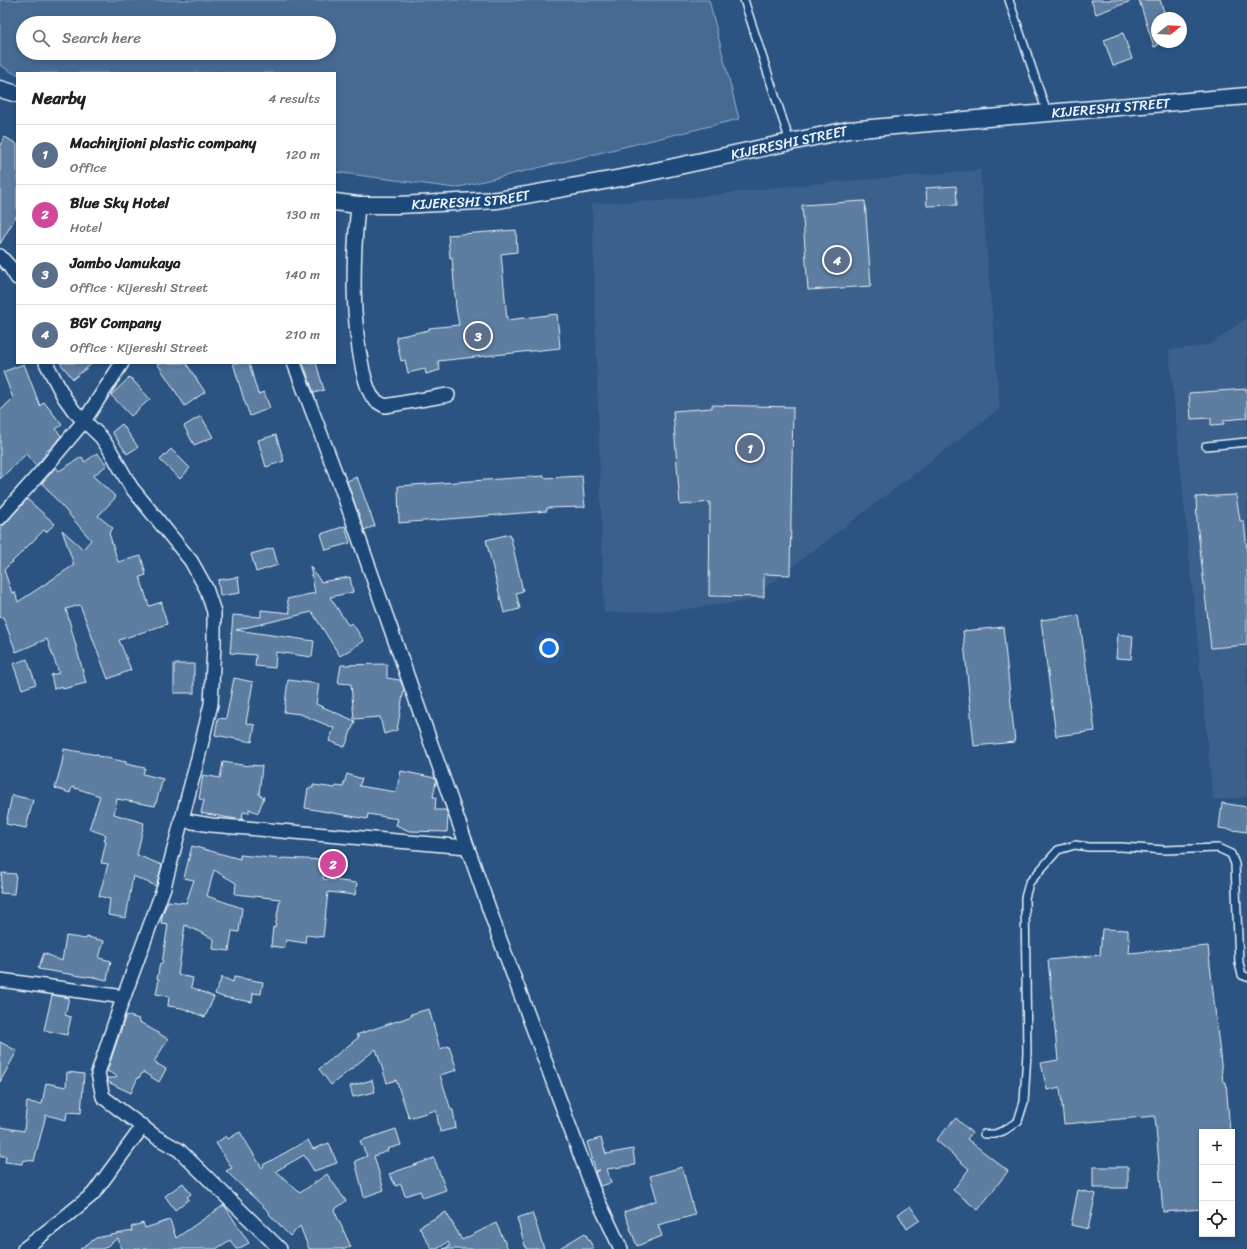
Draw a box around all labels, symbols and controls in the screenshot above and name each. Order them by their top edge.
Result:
north arrow [1151,12,1187,48]
search box [16,16,336,60]
text: Search here [62,25,141,51]
icon: search [30,27,52,49]
text: Nearby [32,83,86,113]
text: 4 results [268,87,320,110]
street label: KIJERESHI STREET [1051,90,1172,125]
street label: KIJERESHI STREET [728,118,851,167]
text: Machinjioni plastic company [70,130,256,156]
text: 1 [42,143,48,166]
text: 120 m [285,143,320,166]
text: Office [70,156,107,179]
street label: KIJERESHI STREET [411,182,533,217]
text: Blue Sky Hotel [70,190,169,216]
text: 2 [41,203,49,226]
text: 130 m [286,203,320,226]
text: Hotel [70,216,102,239]
pin: 4 [824,245,850,275]
text: Jambo Jamukaya [70,250,181,276]
text: 3 [41,263,49,286]
text: 140 m [285,263,320,286]
text: Office · Kijereshi Street [70,276,208,299]
text: BGY Company [70,310,161,336]
pin: 3 [465,321,491,351]
text: 4 [41,323,49,346]
text: 210 m [285,323,320,346]
text: Office · Kijereshi Street [70,336,208,359]
pin: 1 [737,433,763,463]
your location [539,638,559,658]
pin: 2 [320,849,346,879]
map controls [1199,1129,1235,1237]
button: + [1199,1129,1235,1165]
button: − [1199,1165,1235,1201]
button: locate [1199,1201,1235,1237]

